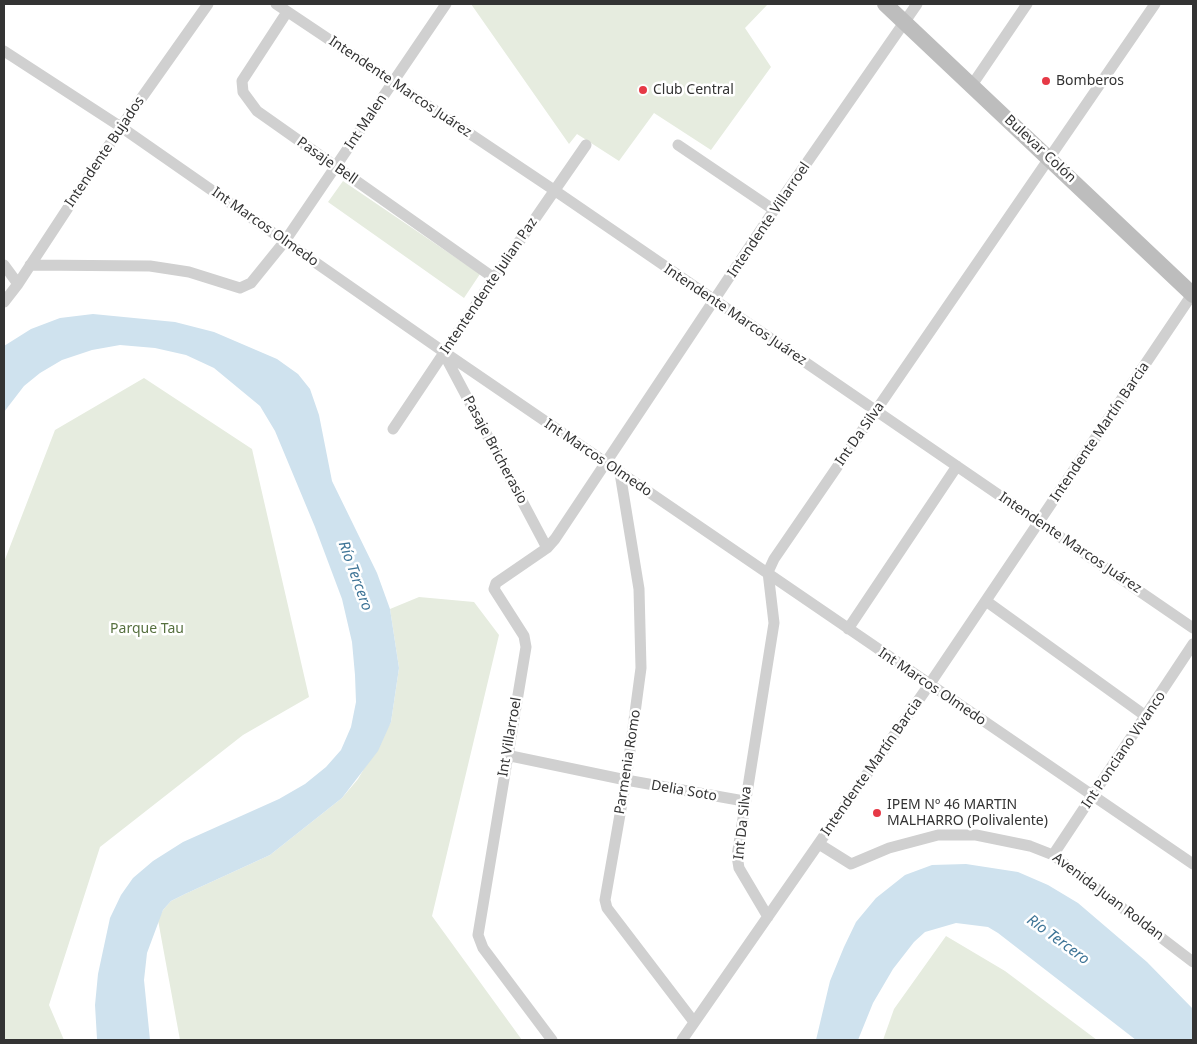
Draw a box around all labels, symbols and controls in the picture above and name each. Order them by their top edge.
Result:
street label: Intendente Marcos Juárez [325,33,475,141]
place label: Bomberos [1056,73,1124,89]
marker: Bomberos [1040,75,1052,87]
place label: Club Central [653,82,734,98]
marker: Club Central [637,84,649,96]
street label: Int Malen [341,91,391,153]
street label: Intendente Bujados [62,94,148,210]
street label: Bulevar Colón [1001,112,1079,186]
street label: Pasaje Bell [293,134,361,188]
street label: Intendente Villarroel [724,159,814,281]
street label: Int Marcos Olmedo [208,184,322,270]
street label: Intentendente Julian Paz [437,215,541,357]
street label: Intendente Marcos Juárez [660,261,810,369]
street label: Intendente Martín Barcia [1047,359,1153,505]
street label: Pasaje Bricherasio [459,393,531,507]
street label: Int Da Silva [832,399,888,469]
street label: Int Marcos Olmedo [541,416,655,500]
street label: Intendente Marcos Juárez [995,489,1145,597]
water label: Río Tercero [334,539,376,613]
park label: Parque Tau [110,621,184,637]
street label: Int Marcos Olmedo [875,645,989,729]
street label: Int Ponciano Vivanco [1079,688,1169,812]
street label: Intendente Martín Barcia [818,695,926,839]
street label: Int Villarroel [495,696,525,778]
street label: Parmenia Romo [611,709,645,815]
street label: Delia Soto [650,777,718,805]
street label: Int Da Silva [731,785,755,861]
place label: IPEM Nº 46 MARTIN MALHARRO (Polivalente) [887,797,1048,830]
marker: IPEM Nº 46 MARTIN MALHARRO (Polivalente) [871,807,883,819]
street label: Avenida Juan Roldan [1049,850,1167,944]
water label: Río Tercero [1023,911,1093,969]

